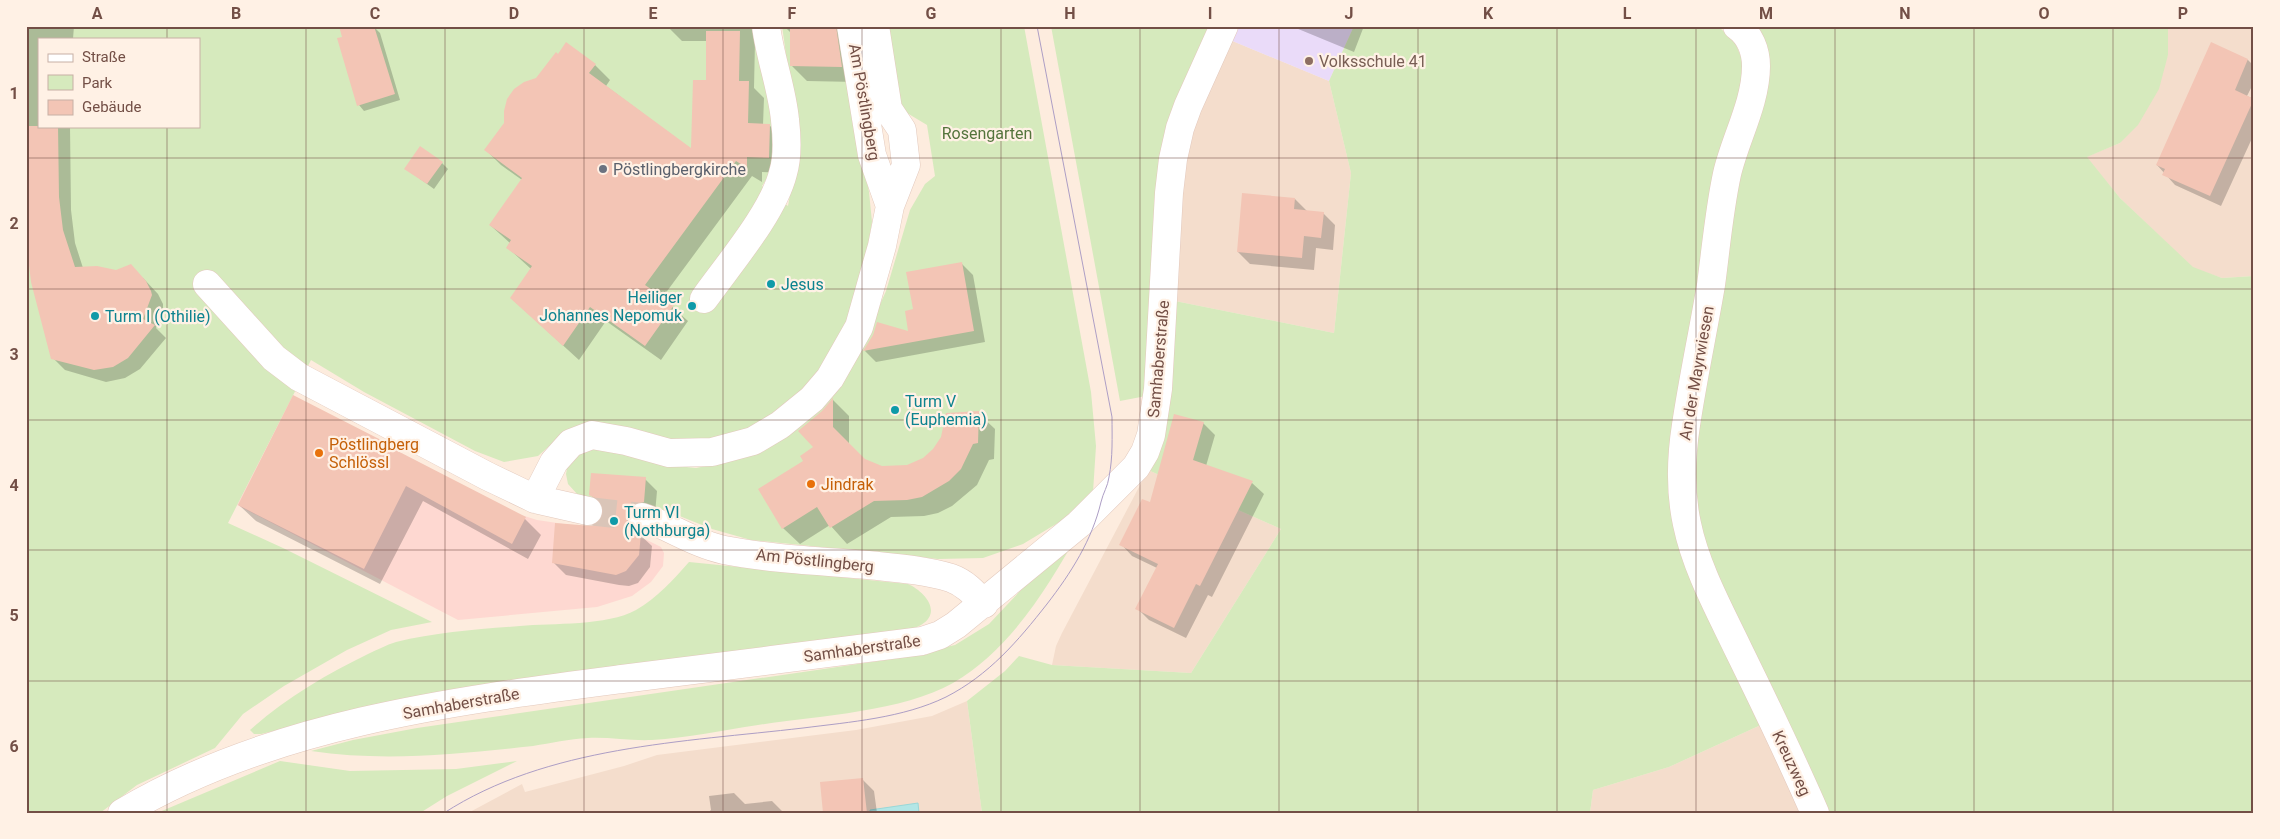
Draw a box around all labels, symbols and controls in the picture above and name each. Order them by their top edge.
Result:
text: A [92,4,103,23]
text: B [231,4,241,23]
text: C [370,4,380,23]
text: D [509,4,519,23]
text: E [649,4,658,23]
text: F [788,4,797,23]
text: G [926,4,937,23]
text: H [1064,4,1076,23]
text: I [1208,4,1212,23]
text: J [1345,4,1353,23]
text: K [1483,4,1494,23]
text: L [1623,4,1632,23]
text: M [1759,4,1773,23]
text: N [1899,4,1911,23]
text: O [2038,4,2050,23]
text: P [2178,4,2188,23]
legend [38,38,200,128]
street label: Am Pöstlingberg [845,42,884,162]
text: Straße [82,48,126,66]
place label: Volksschule 41 [1319,52,1427,71]
marker: Volksschule 41 [1303,55,1315,67]
text: Park [82,74,113,92]
text: 1 [9,84,19,103]
text: Gebäude [82,98,141,116]
park label: Rosengarten [942,124,1032,143]
place label: Pöstlingbergkirche [613,160,746,179]
marker: Pöstlingbergkirche [597,163,609,175]
text: 2 [9,214,19,233]
place label: Jesus [781,275,824,294]
marker: Jesus [765,278,777,290]
place label: Heiliger Johannes Nepomuk [539,288,683,325]
street label: Samhaberstraße [1144,299,1173,419]
marker: Heiliger Johannes Nepomuk [686,300,698,312]
street label: An der Mayrwiesen [1675,305,1718,442]
place label: Turm I (Othilie) [105,307,211,326]
marker: Turm I (Othilie) [89,310,101,322]
text: 3 [9,345,19,364]
place label: Turm V (Euphemia) [905,392,987,429]
marker: Turm V (Euphemia) [889,404,901,416]
place label: Pöstlingberg Schlössl [329,435,419,472]
marker: Pöstlingberg Schlössl [313,447,325,459]
place label: Jindrak [821,475,874,494]
text: 4 [9,476,19,495]
marker: Jindrak [805,478,817,490]
place label: Turm VI (Nothburga) [624,503,710,540]
marker: Turm VI (Nothburga) [608,515,620,527]
street label: Am Pöstlingberg [755,545,875,576]
text: 5 [9,606,19,625]
street label: Samhaberstraße [802,631,922,666]
street label: Samhaberstraße [401,684,521,723]
street label: Kreuzweg [1768,727,1815,799]
text: 6 [9,737,19,756]

